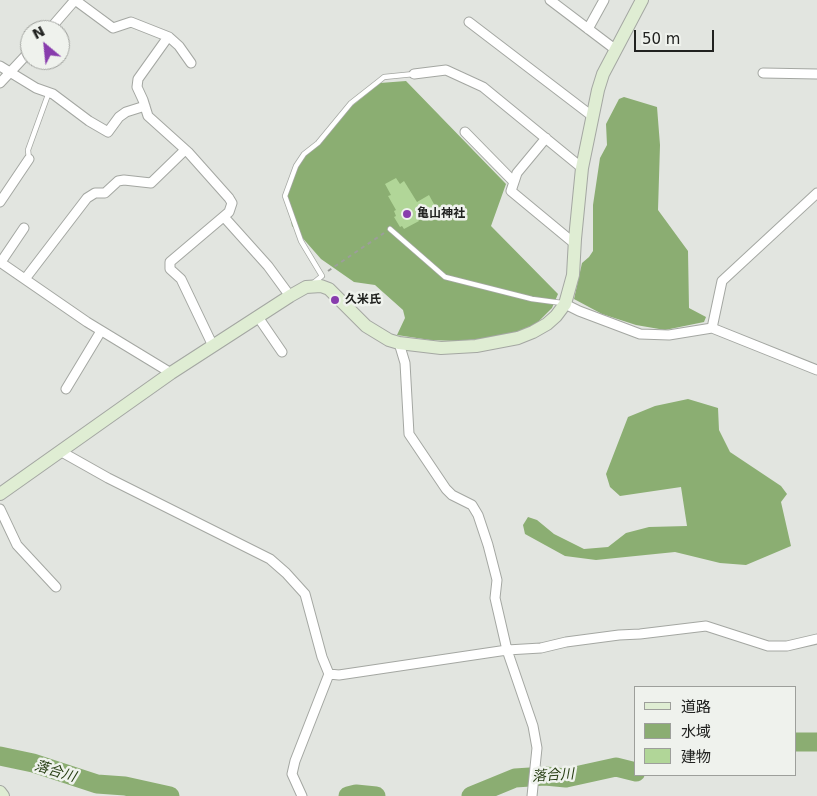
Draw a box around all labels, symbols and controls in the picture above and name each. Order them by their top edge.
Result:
north arrow [20,20,70,70]
scale bar [637,20,717,52]
text: N [29,23,47,42]
text: 50 m [642,30,680,48]
place label: 亀山神社 [417,207,465,221]
marker: 亀山神社 [401,208,413,220]
place label: 久米氏 [345,293,381,307]
marker: 久米氏 [329,294,341,306]
legend [634,686,797,776]
text: 道路 [681,698,711,716]
text: 水域 [681,723,711,741]
text: 建物 [681,748,711,766]
water label: 落合川 [32,758,78,786]
water label: 落合川 [531,766,575,786]

